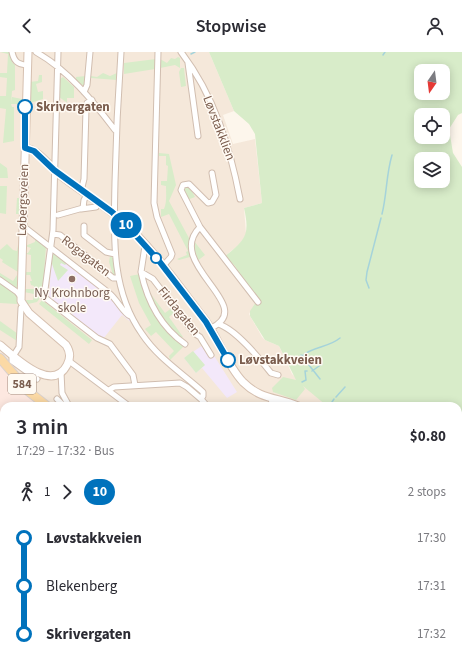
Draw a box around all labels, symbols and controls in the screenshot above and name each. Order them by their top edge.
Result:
text: Stopwise [196,14,266,39]
icon: back [16,15,38,37]
icon: person [424,15,446,37]
north arrow [414,64,450,100]
map controls [414,64,450,188]
street label: Løvstakklien [198,93,240,163]
place label: Skrivergaten [36,98,110,116]
marker: Skrivergaten [17,99,33,115]
button: locate [414,108,450,144]
button: layers [414,152,450,188]
street label: Løbergsveien [13,163,33,237]
line badge: 10 [108,212,144,238]
text: 10 [119,215,133,235]
street label: Rogagaten [58,231,114,281]
unlabelled marker [150,252,162,264]
marker: Ny Krohnborg skole [67,274,77,284]
street label: Firdagaten [154,283,204,339]
place label: Ny Krohnborg skole [34,284,110,317]
place label: Løvstakkveien [239,351,322,369]
marker: Løvstakkveien [220,352,236,368]
road number: 584 [8,374,36,394]
text: 3 min [16,411,68,443]
text: $0.80 [410,426,446,447]
text: 17:29 – 17:32 · Bus [16,442,114,460]
icon: walk [16,481,38,503]
icon: forward [56,481,78,503]
text: 10 [92,482,107,502]
text: 1 [44,483,50,501]
text: 2 stops [408,483,446,501]
text: Løvstakkveien [46,528,142,549]
text: 17:30 [417,529,446,547]
text: Blekenberg [46,576,117,597]
text: 17:31 [417,577,446,595]
text: Skrivergaten [46,624,131,645]
text: 17:32 [417,625,446,643]

